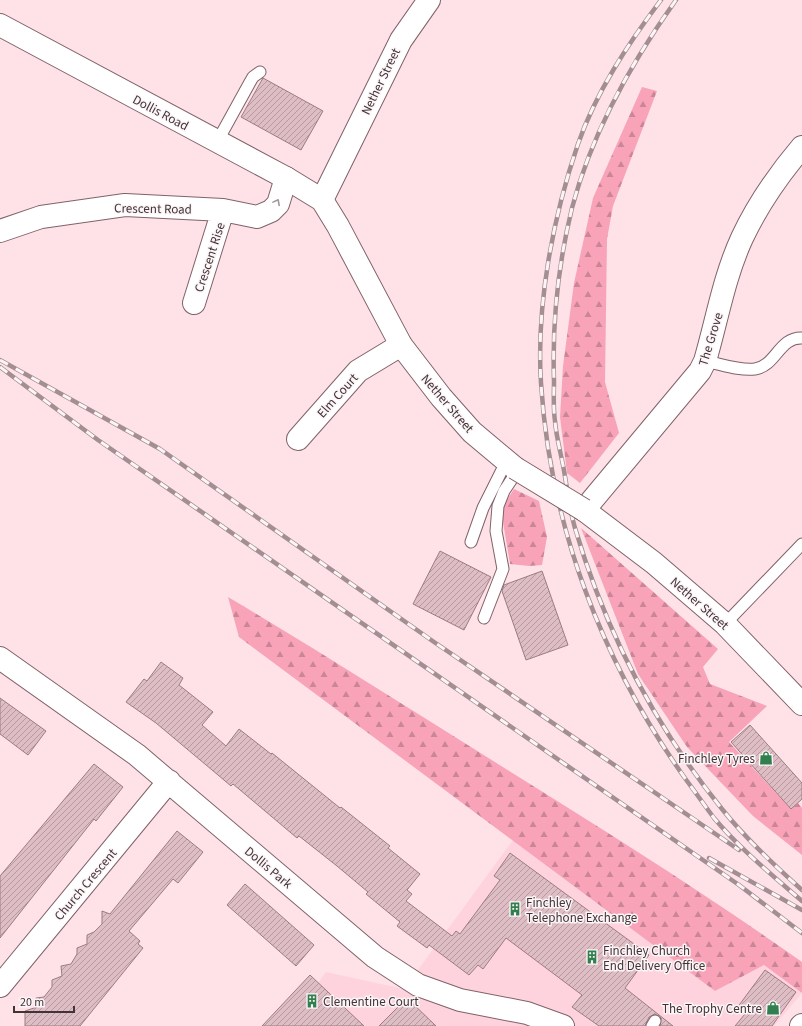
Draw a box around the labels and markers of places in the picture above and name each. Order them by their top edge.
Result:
place label: Finchley Tyres [678,750,756,768]
shop icon: Finchley Tyres [758,750,774,766]
place label: Finchley Telephone Exchange [526,894,637,927]
building icon: Finchley Telephone Exchange [507,901,523,917]
place label: Finchley Church End Delivery Office [603,942,705,975]
building icon: Finchley Church End Delivery Office [584,949,600,965]
building icon: Clementine Court [304,993,320,1009]
place label: Clementine Court [323,993,419,1011]
place label: The Trophy Centre [662,1000,762,1018]
shop icon: The Trophy Centre [765,1000,781,1016]

